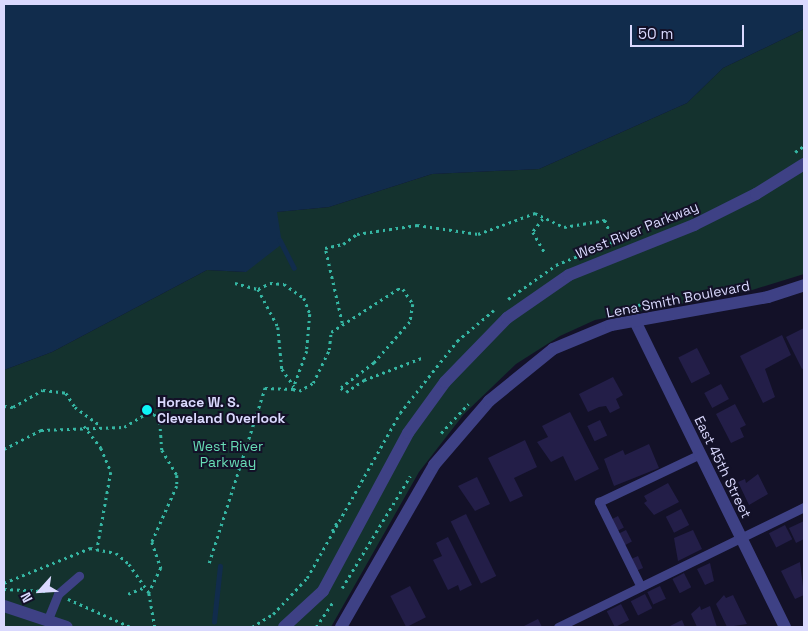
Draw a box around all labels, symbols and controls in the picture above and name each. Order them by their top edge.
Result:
scale bar [633,15,747,47]
text: 50 m [638,24,673,43]
street label: West River Parkway [573,198,701,262]
street label: Lena Smith Boulevard [605,277,751,321]
place label: Horace W. S. Cleveland Overlook [157,394,285,427]
marker: Horace W. S. Cleveland Overlook [141,404,153,416]
street label: East 45th Street [691,413,755,521]
park label: West River Parkway [193,438,263,471]
north arrow [15,566,65,616]
text: N [16,589,37,606]

